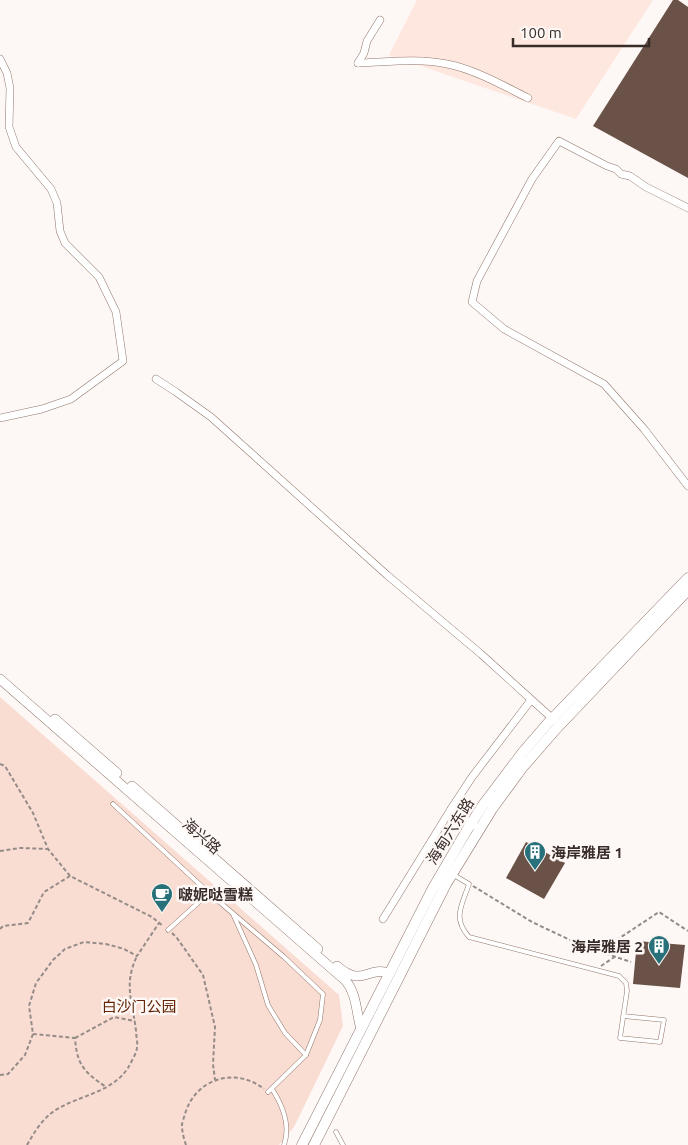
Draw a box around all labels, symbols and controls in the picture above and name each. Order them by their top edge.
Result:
scale bar [513,15,649,47]
text: 100 m [520,24,562,41]
street label: 海甸六东路 [423,795,477,867]
street label: 海兴路 [179,815,225,857]
building icon: 海岸雅居 1 [523,840,547,871]
place label: 海岸雅居 1 [551,844,623,861]
cafe icon: 啵妮哒雪糕 [150,882,174,913]
place label: 啵妮哒雪糕 [178,886,253,903]
building icon: 海岸雅居 2 [647,934,671,965]
place label: 海岸雅居 2 [571,938,643,955]
park label: 白沙门公园 [101,998,177,1015]

